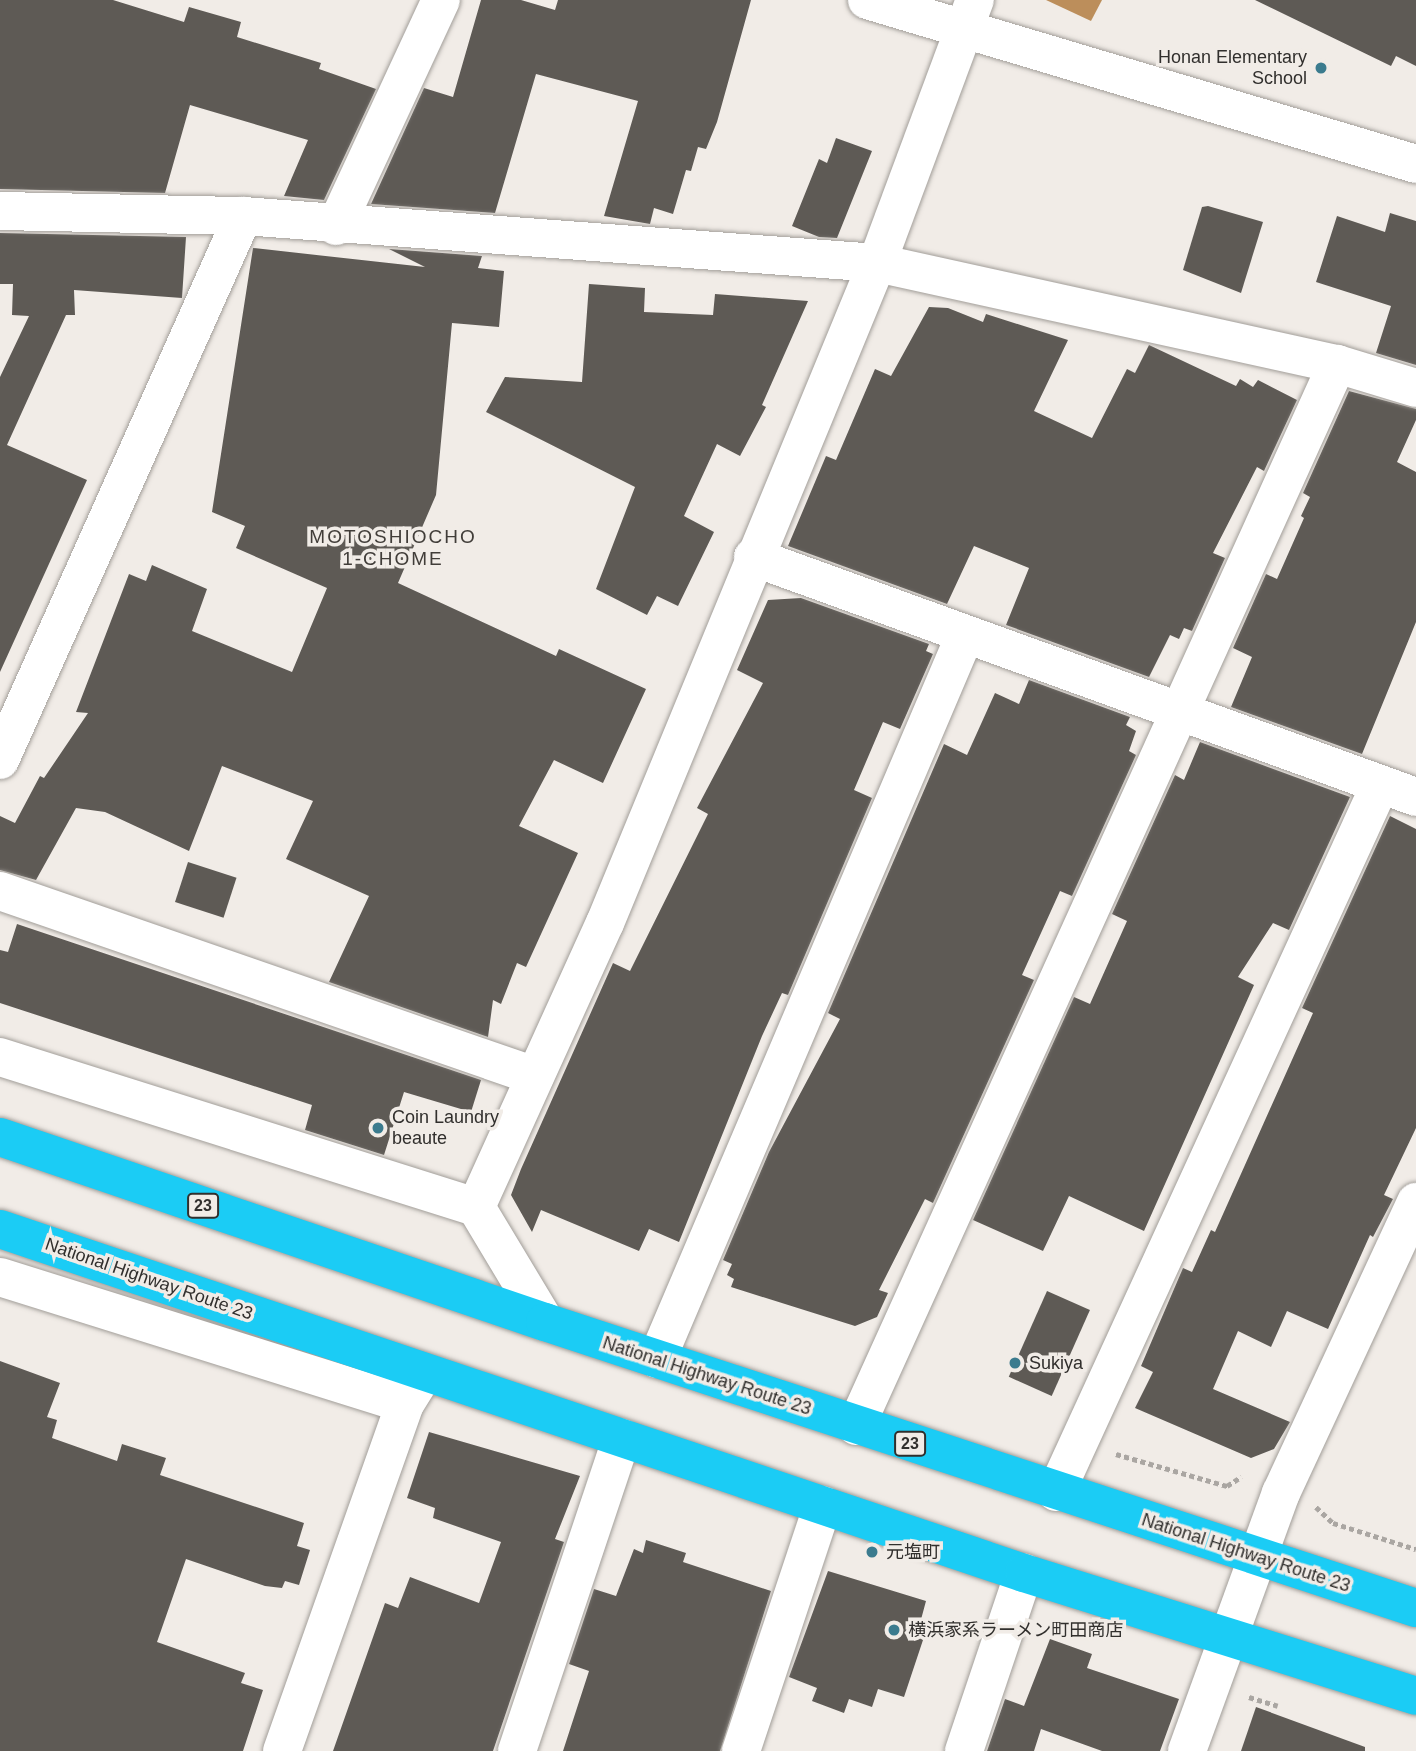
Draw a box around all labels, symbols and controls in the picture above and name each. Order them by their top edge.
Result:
place label: Honan Elementary School [1158,47,1307,90]
marker: Honan Elementary School [1313,60,1329,76]
district label: MOTOSHIOCHO 1-CHOME [311,526,475,570]
place label: Coin Laundry beaute [392,1107,499,1150]
marker: Coin Laundry beaute [370,1120,386,1136]
road number: 23 [186,1194,220,1218]
street label: National Highway Route 23 [42,1233,256,1325]
street label: National Highway Route 23 [600,1332,814,1420]
place label: Sukiya [1029,1352,1083,1374]
marker: Sukiya [1007,1355,1023,1371]
road number: 23 [892,1432,928,1456]
street label: National Highway Route 23 [1139,1509,1353,1597]
place label: 元塩町 [886,1541,940,1563]
marker: 元塩町 [864,1544,880,1560]
place label: 横浜家系ラーメン町田商店 [908,1619,1124,1641]
marker: 横浜家系ラーメン町田商店 [886,1622,902,1638]

